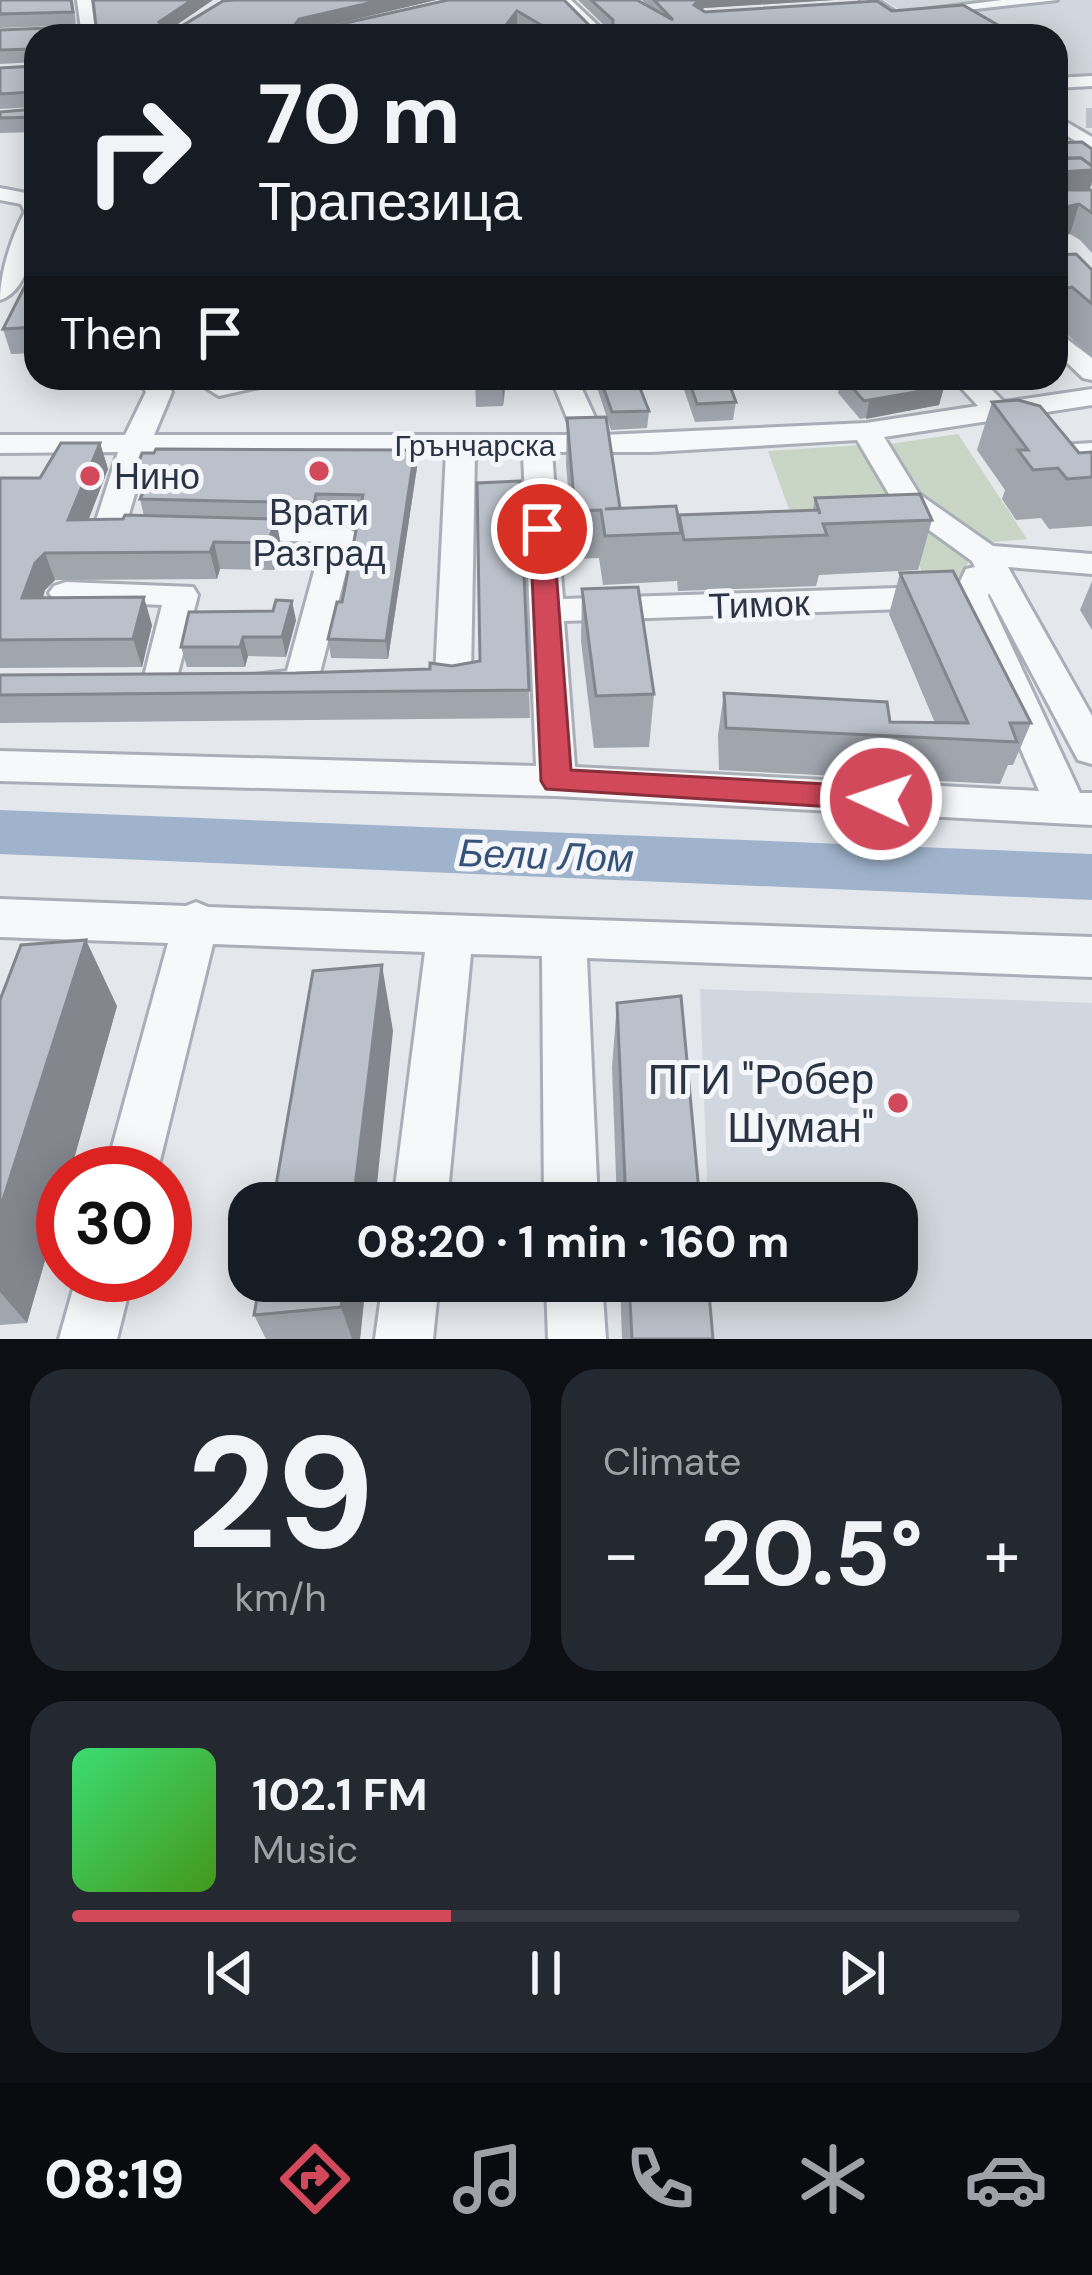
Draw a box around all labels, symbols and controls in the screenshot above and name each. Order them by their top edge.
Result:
text: 70 m [258,60,461,169]
icon: right [60,72,216,228]
text: Трапезица [258,166,522,237]
icon: arrive [187,300,253,366]
text: Then [60,304,163,363]
street label: Грънчарска [394,426,556,465]
place label: Нино [114,453,200,500]
marker: Врати Разград [306,458,332,484]
marker: Нино [77,463,103,489]
pin [491,478,593,580]
place label: Врати Разград [252,489,386,577]
icon: arrive [509,496,575,562]
street label: Тимок [708,579,811,630]
position arrow [818,736,944,862]
water label: Бели Лом [457,827,635,884]
place label: ПГИ "Робер Шуман" [648,1052,874,1155]
marker: ПГИ "Робер Шуман" [885,1090,911,1116]
speed limit sign: 30 [36,1146,192,1302]
text: 08:20 · 1 min · 160 m [357,1212,789,1271]
text: 29 [186,1392,375,1595]
text: Climate [603,1436,741,1487]
text: 20.5° [700,1496,923,1613]
text: − [603,1512,639,1597]
text: + [984,1512,1020,1597]
text: km/h [234,1572,327,1623]
text: 102.1 FM [252,1765,428,1824]
text: Music [252,1824,358,1875]
icon: previous [197,1940,263,2006]
icon: pause [513,1940,579,2006]
icon: next [829,1940,895,2006]
icon: directions [273,2137,357,2221]
icon: music [446,2137,530,2221]
icon: phone [618,2137,702,2221]
icon: climate [791,2137,875,2221]
icon: car [964,2137,1048,2221]
text: 08:19 [44,2144,184,2215]

